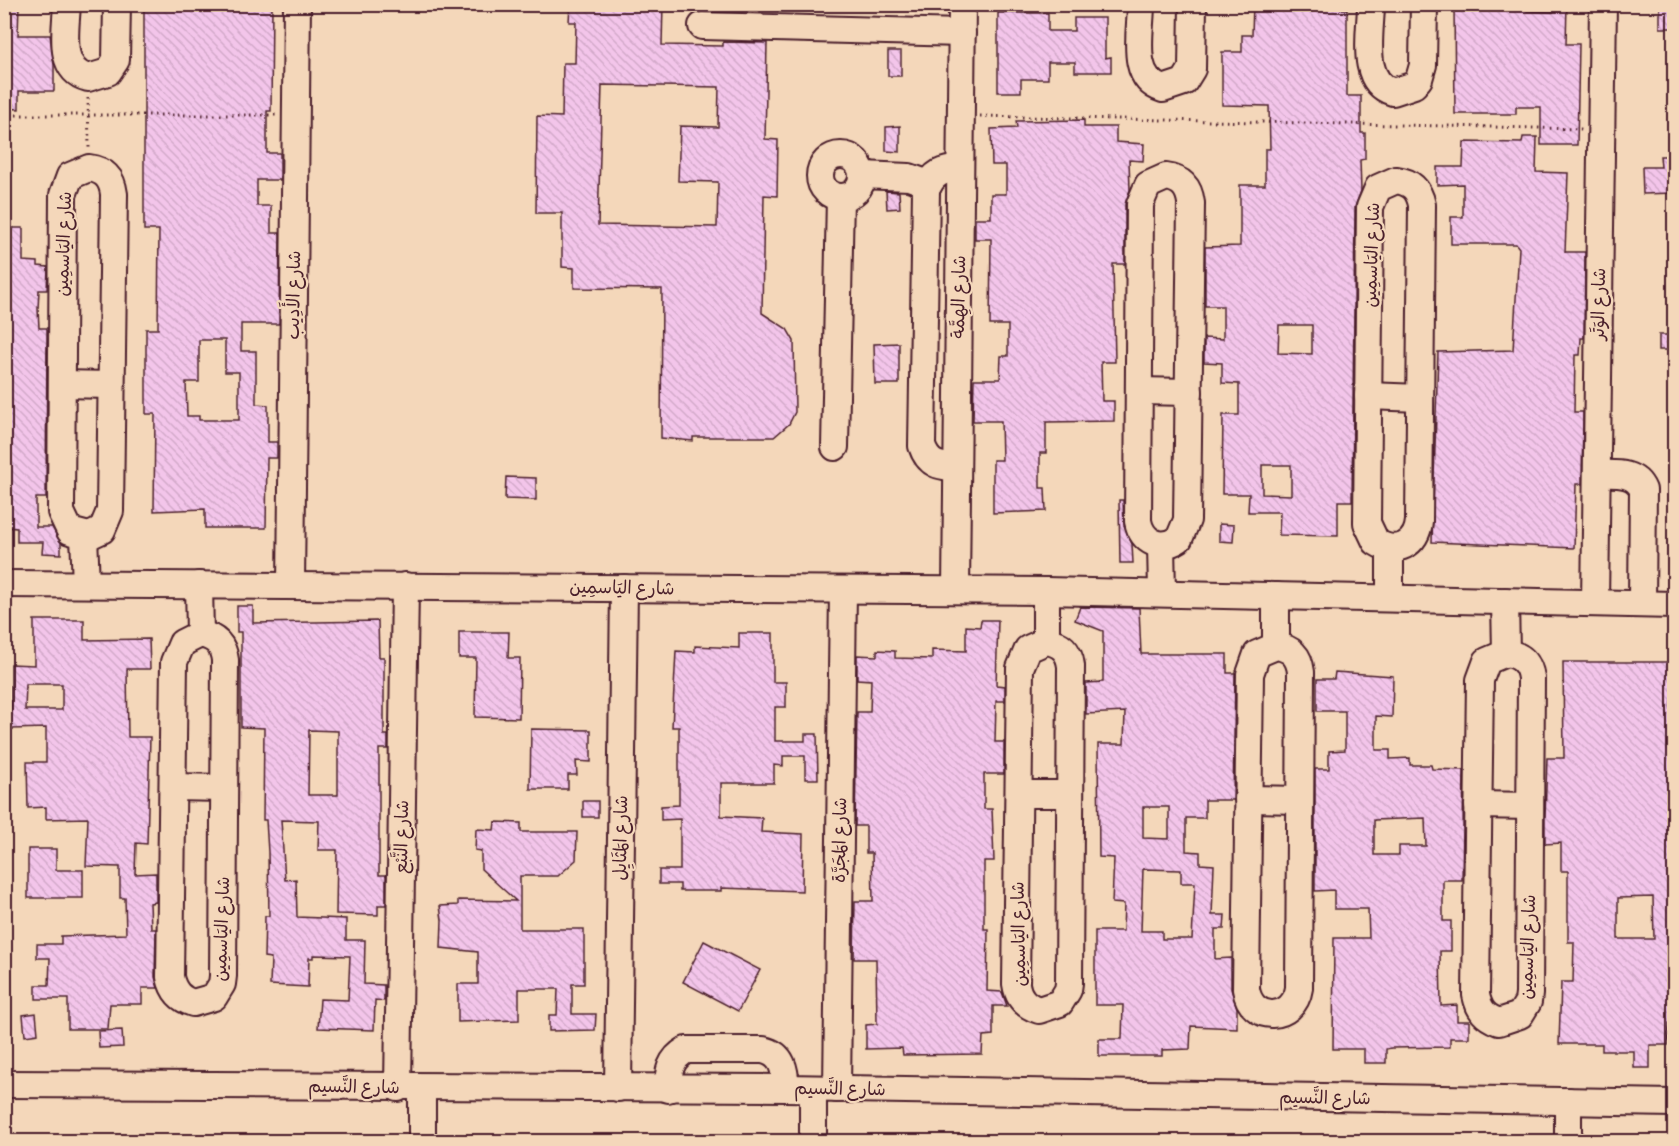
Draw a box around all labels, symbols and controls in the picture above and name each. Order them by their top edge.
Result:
street label: شارع اليَاسمِين [51,191,77,297]
street label: شارع اليَاسمِين [1359,202,1385,308]
street label: شارع الأَدِيب [277,250,306,340]
street label: شارع الهِمَّة [947,255,972,339]
street label: شارع الوَتَر [1587,268,1611,342]
street label: شارع اليَاسمِين [569,576,675,600]
street label: شارع المَثَايِل [609,795,635,881]
street label: شارع المَجَرَّة [828,797,852,883]
street label: شارع النَّبْع [388,800,415,874]
street label: شارع اليَاسمِين [209,876,235,982]
street label: شارع اليَاسمِين [1007,881,1031,987]
street label: شارع اليَاسمِين [1515,894,1541,1000]
street label: شارع النَّسيم [308,1073,400,1101]
street label: شارع النَّسيم [794,1075,886,1103]
street label: شارع النَّسيم [1279,1084,1371,1112]

